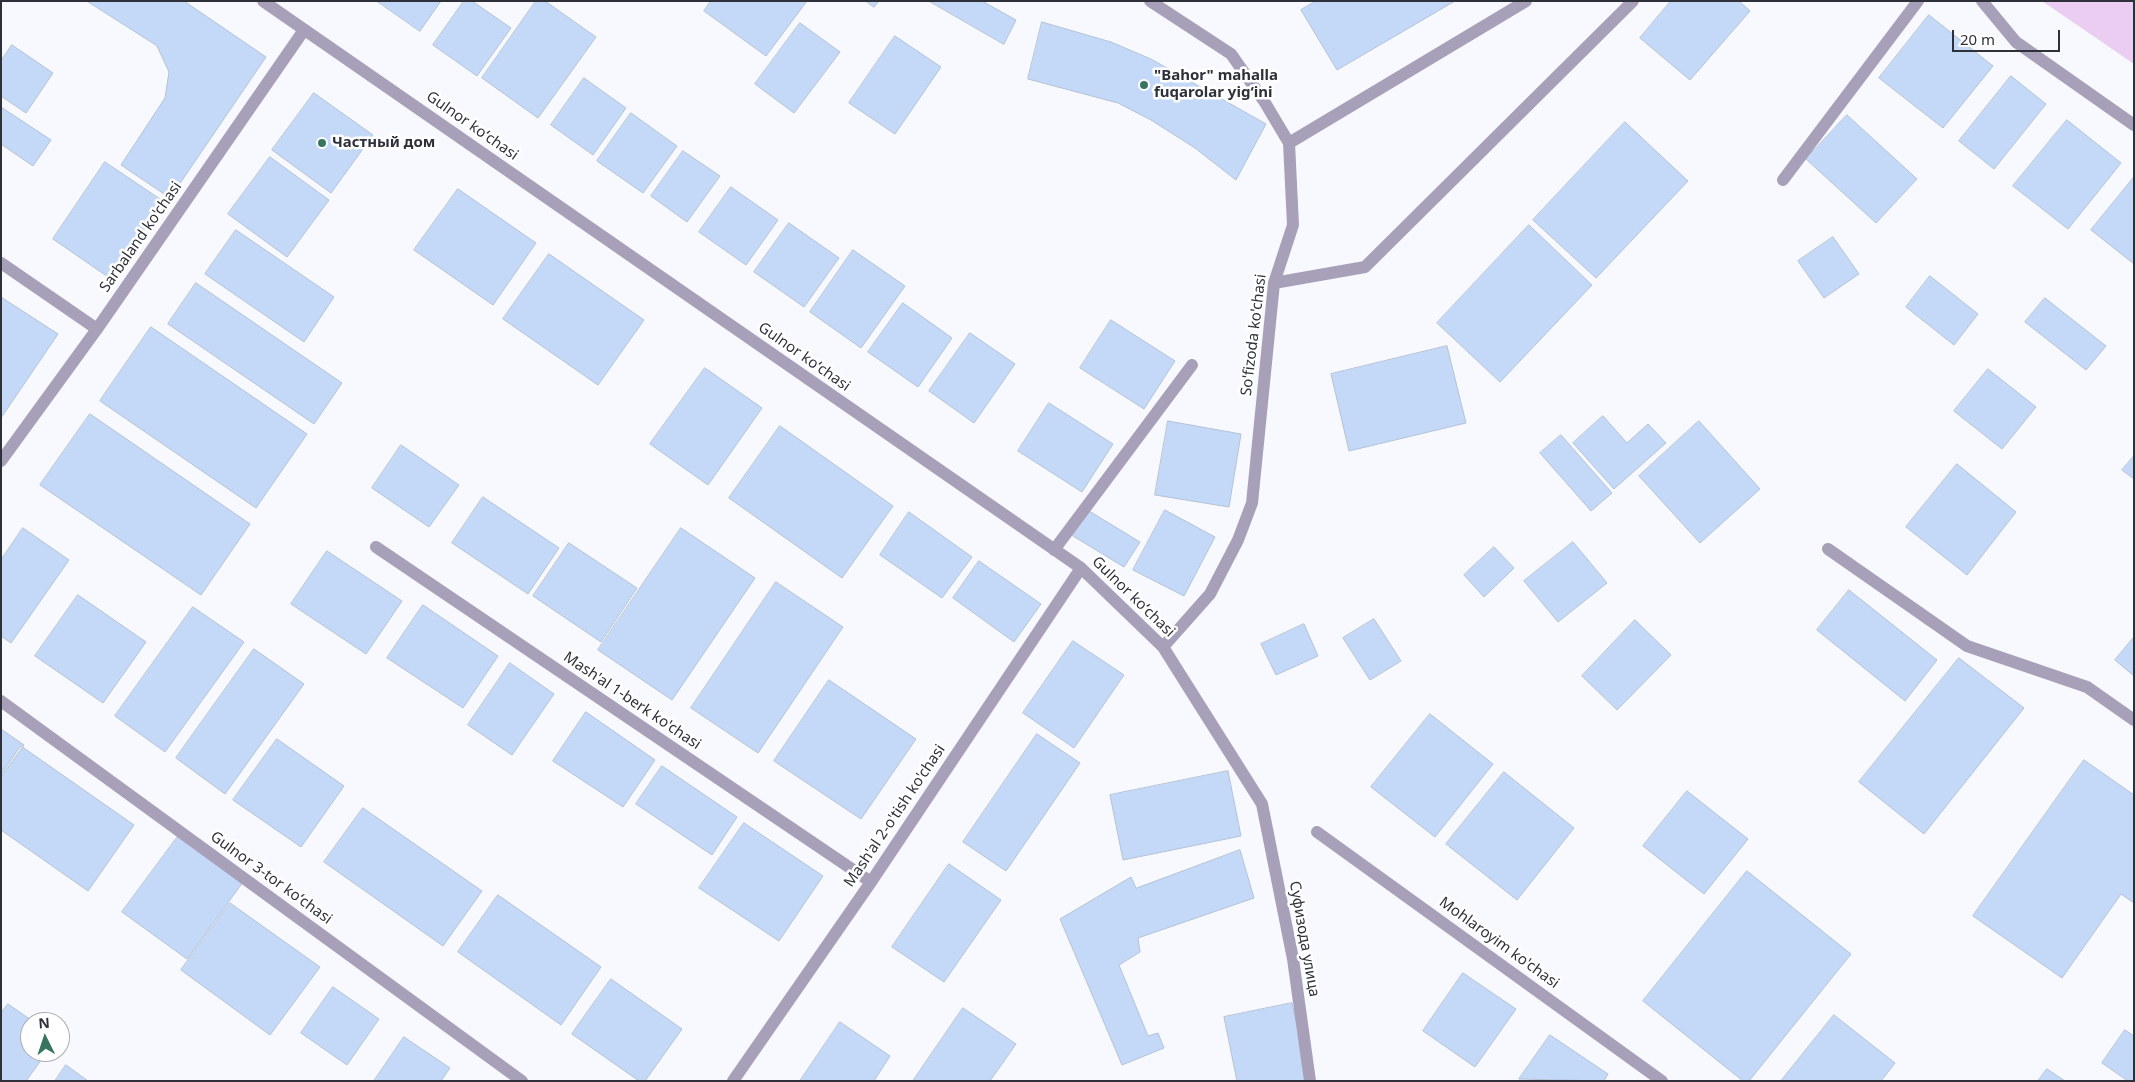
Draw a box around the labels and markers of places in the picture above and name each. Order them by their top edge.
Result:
place label: "Bahor" mahalla fuqarolar yig‘ini [1154,67,1278,102]
marker: "Bahor" mahalla fuqarolar yig‘ini [1138,79,1150,91]
place label: Частный дом [332,134,435,152]
marker: Частный дом [316,137,328,149]

